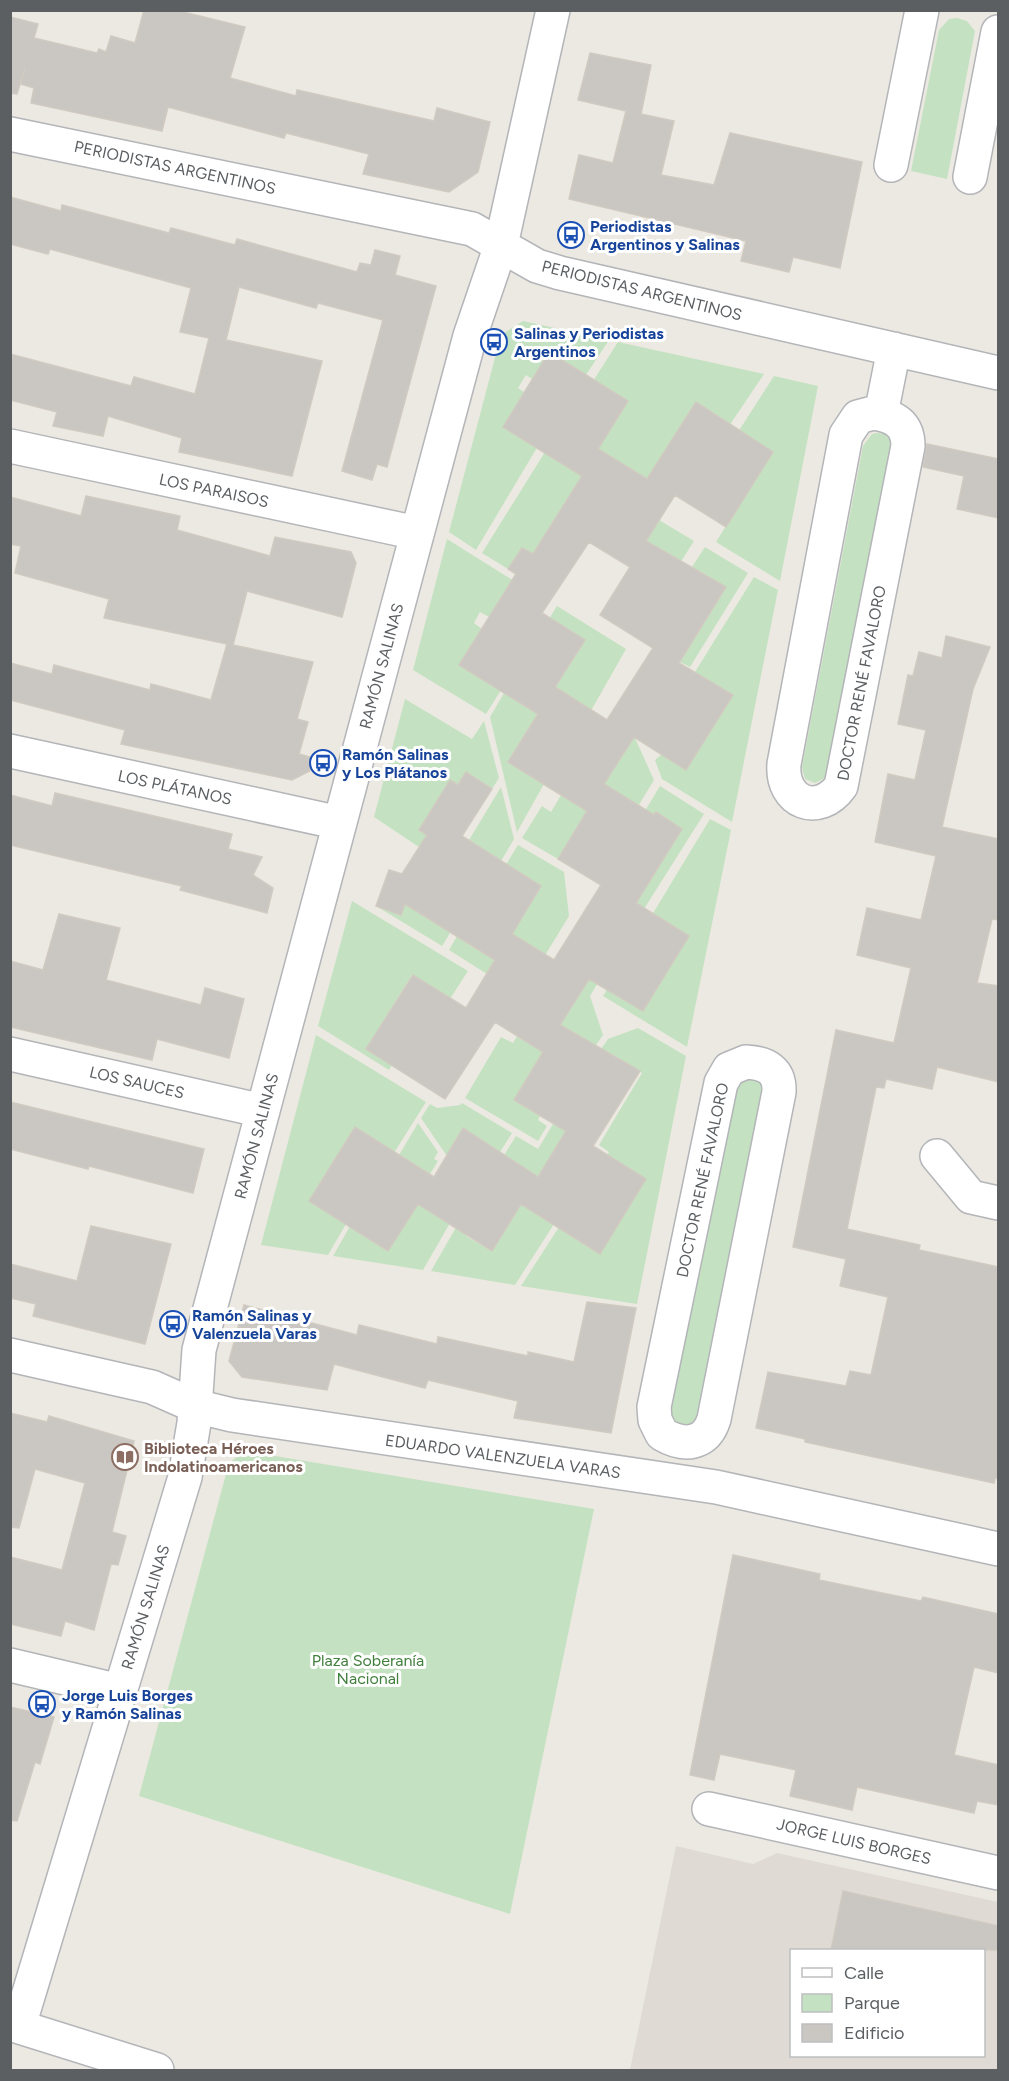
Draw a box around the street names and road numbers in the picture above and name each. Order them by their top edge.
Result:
street label: PERIODISTAS ARGENTINOS [72,137,278,198]
street label: PERIODISTAS ARGENTINOS [540,256,744,325]
street label: LOS PARAISOS [157,470,271,511]
street label: DOCTOR RENÉ FAVALORO [833,584,890,782]
street label: RAMÓN SALINAS [356,601,407,731]
street label: LOS PLÁTANOS [116,766,234,809]
street label: LOS SAUCES [87,1062,186,1103]
street label: RAMÓN SALINAS [231,1071,282,1201]
street label: DOCTOR RENÉ FAVALORO [673,1081,732,1279]
street label: EDUARDO VALENZUELA VARAS [384,1431,622,1482]
street label: RAMÓN SALINAS [117,1542,174,1672]
street label: JORGE LUIS BORGES [775,1814,933,1869]

